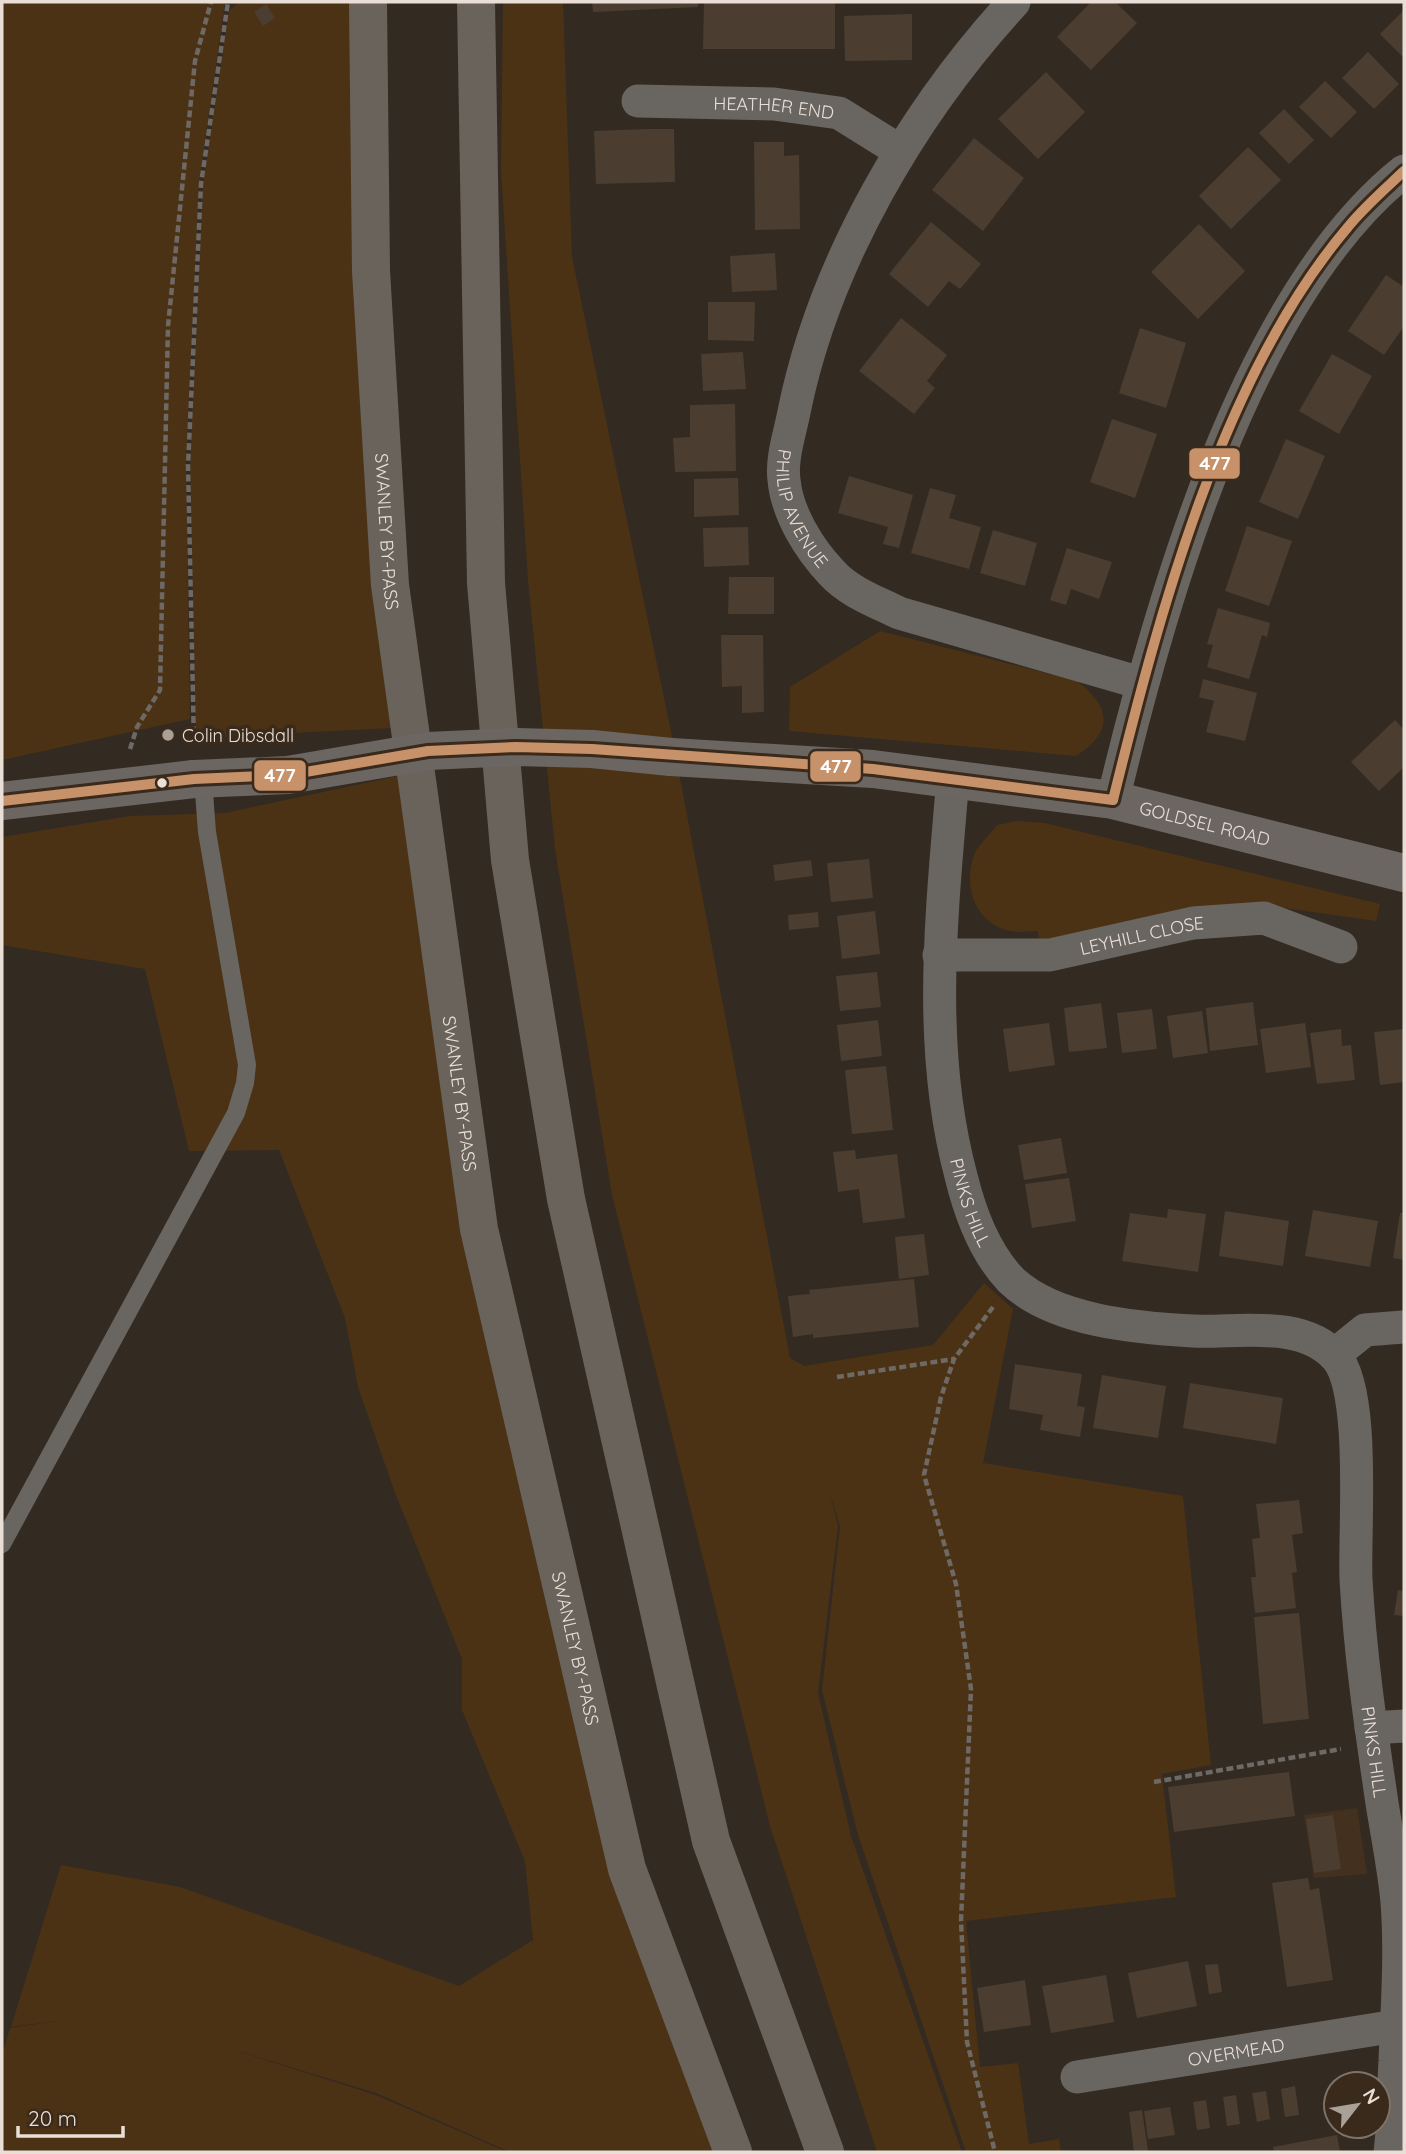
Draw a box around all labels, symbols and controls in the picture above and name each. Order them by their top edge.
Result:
street label: HEATHER END [713,91,836,124]
line badge: 477 [1188,447,1241,480]
street label: PHILIP AVENUE [772,448,834,572]
text: 477 [1199,451,1231,475]
street label: SWANLEY BY-PASS [371,452,405,611]
place label: Colin Dibsdall [182,724,294,747]
marker: Colin Dibsdall [160,727,176,743]
line badge: 477 [809,750,862,783]
text: 477 [820,754,852,778]
line badge: 477 [253,759,307,792]
text: 477 [264,763,296,787]
unlabelled marker [155,776,169,790]
street label: GOLDSEL ROAD [1137,796,1273,850]
street label: LEYHILL CLOSE [1077,911,1205,960]
street label: SWANLEY BY-PASS [438,1014,482,1173]
street label: PINKS HILL [945,1156,996,1251]
street label: SWANLEY BY-PASS [547,1569,605,1727]
street label: PINKS HILL [1357,1705,1393,1800]
street label: OVERMEAD [1186,2033,1286,2071]
north arrow [1322,2070,1392,2140]
text: N [1358,2084,1385,2108]
scale bar [18,2094,122,2138]
text: 20 m [28,2105,77,2131]

